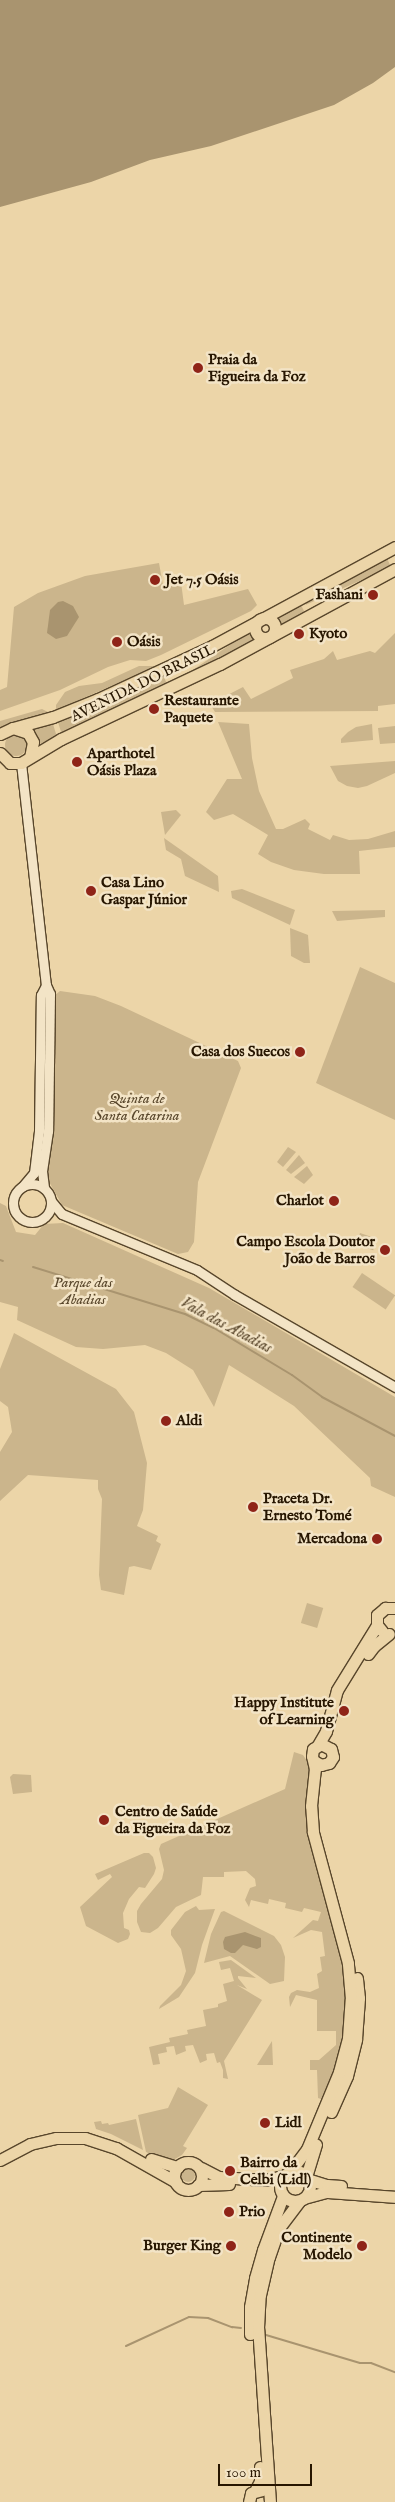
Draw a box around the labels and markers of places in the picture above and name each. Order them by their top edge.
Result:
place label: Praia da Figueira da Foz [208,350,306,385]
marker: Praia da Figueira da Foz [192,362,204,374]
place label: Jet 7.5 Oásis [165,571,238,589]
marker: Jet 7.5 Oásis [149,574,161,586]
place label: Fashani [315,586,363,604]
marker: Fashani [367,589,379,601]
place label: Kyoto [309,625,347,643]
marker: Kyoto [293,628,305,640]
place label: Oásis [127,633,160,651]
marker: Oásis [111,636,123,648]
place label: Restaurante Paquete [164,691,239,726]
marker: Restaurante Paquete [148,703,160,715]
place label: Aparthotel Oásis Plaza [87,744,156,779]
marker: Aparthotel Oásis Plaza [71,756,83,768]
place label: Casa Lino Gaspar Júnior [101,873,187,908]
marker: Casa Lino Gaspar Júnior [85,885,97,897]
place label: Casa dos Suecos [191,1043,290,1061]
marker: Casa dos Suecos [294,1046,306,1058]
place label: Charlot [276,1192,324,1210]
marker: Charlot [328,1195,340,1207]
place label: Campo Escola Doutor João de Barros [236,1232,375,1267]
marker: Campo Escola Doutor João de Barros [379,1244,391,1256]
place label: Aldi [176,1412,202,1430]
marker: Aldi [160,1415,172,1427]
place label: Praceta Dr. Ernesto Tomé [263,1489,352,1524]
marker: Praceta Dr. Ernesto Tomé [247,1501,259,1513]
place label: Mercadona [297,1530,367,1548]
marker: Mercadona [371,1533,383,1545]
place label: Happy Institute of Learning [234,1693,334,1728]
marker: Happy Institute of Learning [338,1705,350,1717]
place label: Centro de Saúde da Figueira da Foz [115,1802,231,1837]
marker: Centro de Saúde da Figueira da Foz [97,1813,111,1827]
place label: Lidl [275,2114,302,2132]
marker: Lidl [259,2117,271,2129]
place label: Bairro da Celbi (Lidl) [240,2153,311,2188]
marker: Bairro da Celbi (Lidl) [224,2165,236,2177]
place label: Prio [239,2203,265,2221]
marker: Prio [223,2206,235,2218]
place label: Continente Modelo [281,2228,352,2263]
place label: Burger King [143,2237,221,2255]
marker: Burger King [225,2240,237,2252]
marker: Continente Modelo [356,2240,368,2252]

